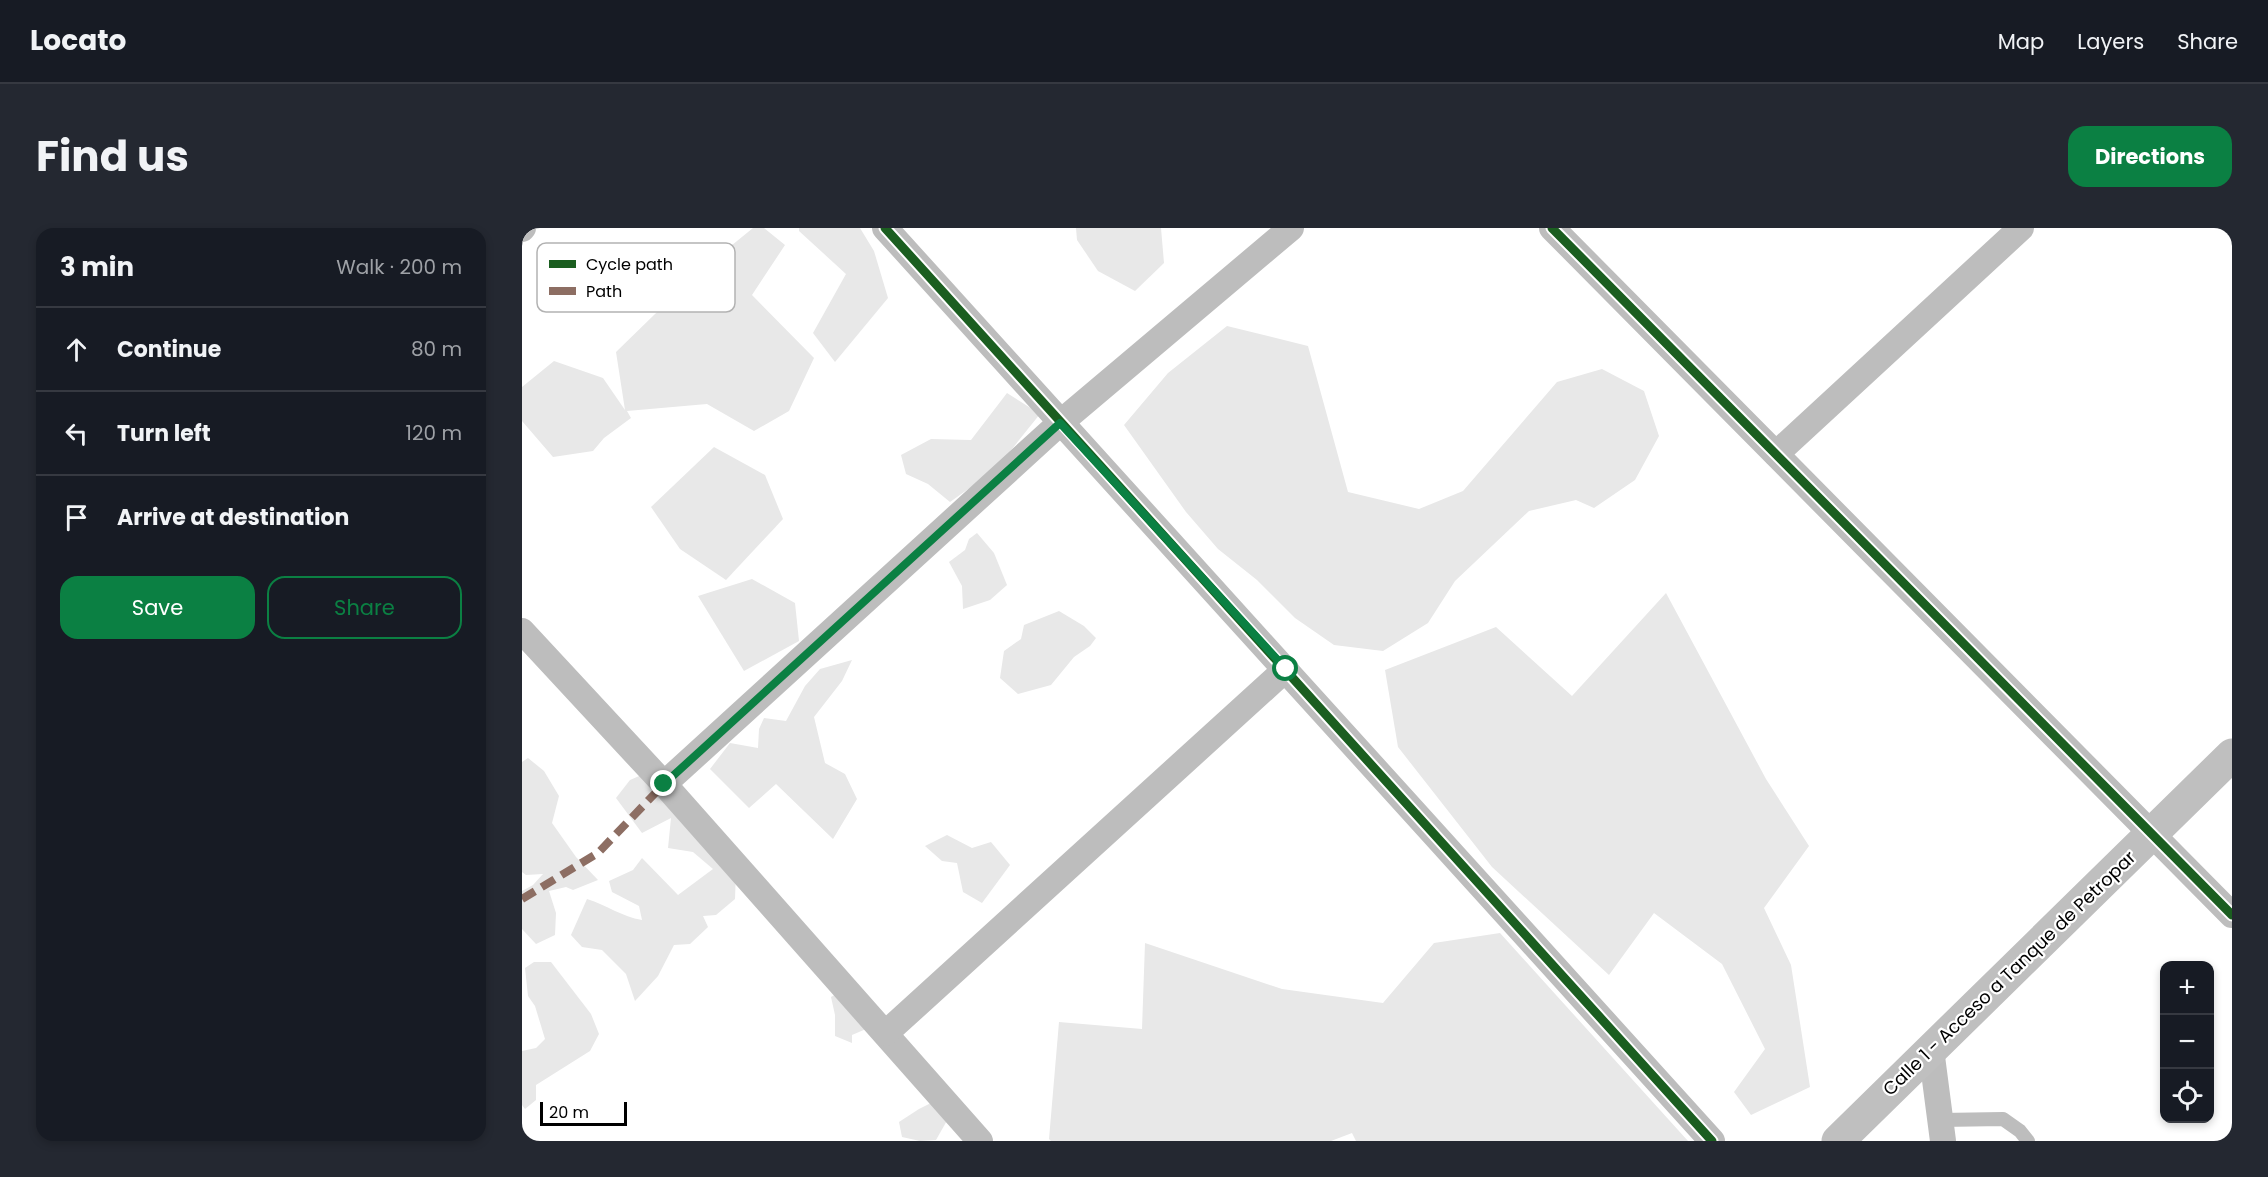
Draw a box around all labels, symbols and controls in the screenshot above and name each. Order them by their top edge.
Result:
text: Locato [30,21,126,60]
text: Map [1998,27,2044,56]
text: Layers [2077,27,2144,56]
text: Share [2177,27,2238,56]
button: Directions [2068,126,2232,187]
text: Find us [36,127,189,186]
legend [537,243,735,312]
text: 3 min [60,249,134,285]
text: Walk · 200 m [336,253,462,281]
text: Cycle path [586,253,673,276]
text: Path [586,280,622,303]
icon: ahead [60,333,93,366]
text: Continue [117,334,221,365]
text: 80 m [411,335,462,363]
icon: left [60,417,93,450]
text: Turn left [117,418,211,449]
text: 120 m [406,419,462,447]
icon: arrive [60,501,93,534]
text: Arrive at destination [117,502,349,533]
button: Save [60,576,255,639]
button: Share [267,576,462,639]
route start [1272,655,1298,681]
route end [650,770,676,796]
street label: Calle 1 - Acceso a Tanque de Petropar [1877,845,2141,1101]
map controls [2160,961,2214,1123]
button: + [2160,961,2214,1015]
button: − [2160,1015,2214,1069]
button: locate [2160,1069,2214,1123]
scale bar [540,1099,627,1126]
text: 20 m [549,1101,589,1124]

